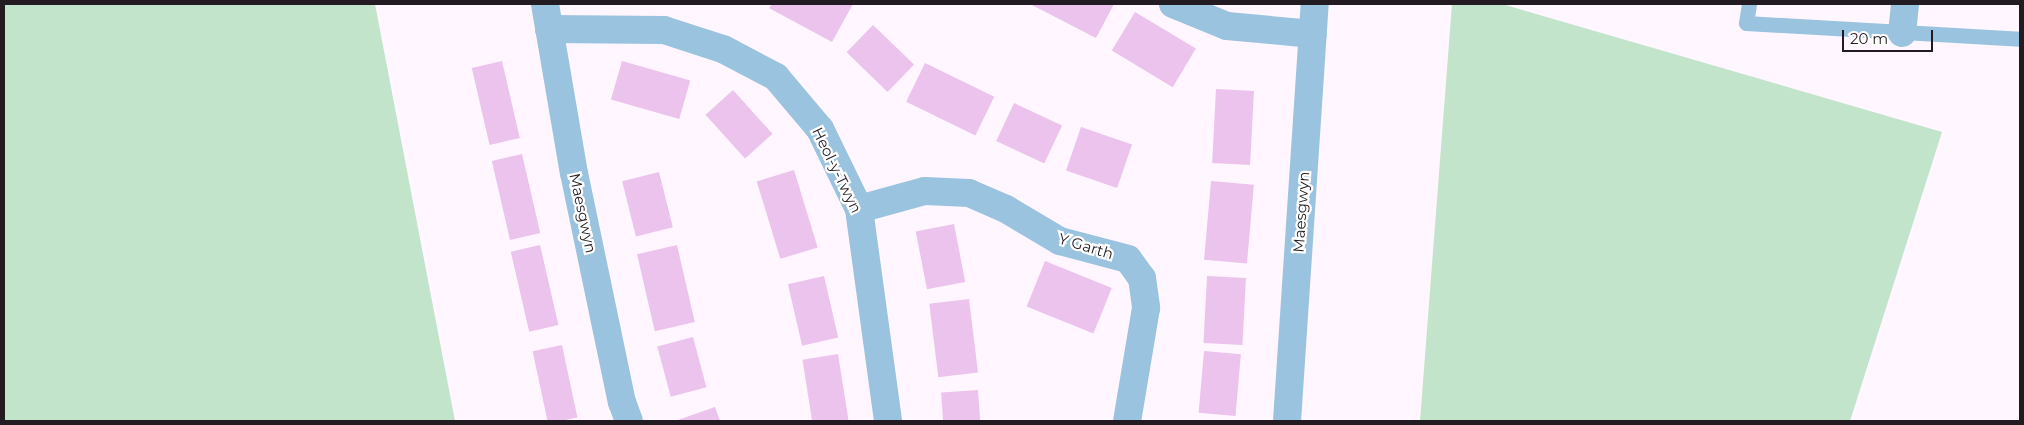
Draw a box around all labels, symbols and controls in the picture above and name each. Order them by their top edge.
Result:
scale bar [1844,20,1935,52]
text: 20 m [1850,29,1888,48]
street label: Heol-y-Twyn [809,124,865,216]
street label: Maesgwyn [566,171,600,255]
street label: Maesgwyn [1289,171,1313,253]
street label: Y Garth [1056,229,1116,263]

